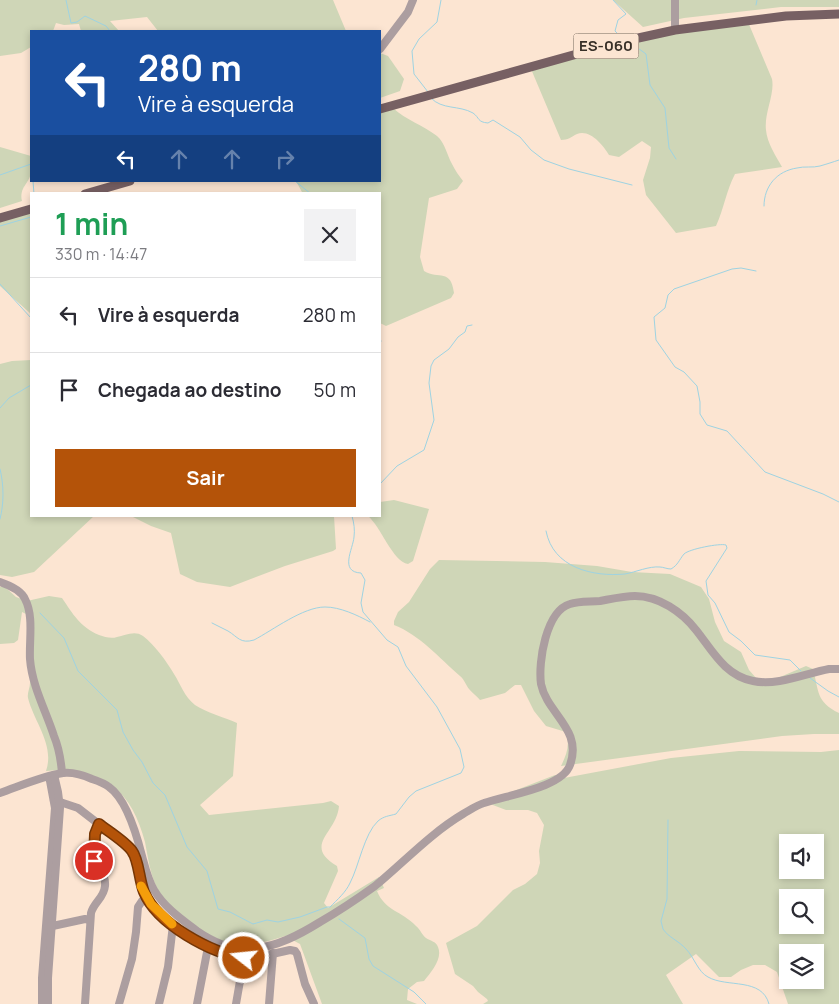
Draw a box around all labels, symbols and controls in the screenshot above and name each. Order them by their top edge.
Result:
road number: ES-060 [574,34,638,58]
text: 280 m [138,44,242,92]
icon: left [55,50,120,115]
text: Vire à esquerda [138,89,294,119]
icon: left [112,145,140,173]
icon: ahead [165,145,193,173]
icon: ahead [218,145,246,173]
icon: right [271,145,299,173]
text: 1 min [55,203,128,244]
button: close [304,209,356,261]
text: 330 m · 14:47 [55,243,147,265]
icon: left [55,301,83,329]
text: Vire à esquerda [98,302,239,328]
text: 280 m [303,302,356,328]
icon: arrive [55,376,83,404]
text: Chegada ao destino [98,377,281,403]
text: 50 m [314,377,356,403]
button: Sair [55,449,356,507]
map controls [779,834,824,989]
button: sound [779,834,824,879]
pin [73,840,115,882]
icon: arrive [80,847,108,875]
button: search [779,889,824,934]
position arrow [217,931,269,983]
button: layers [779,944,824,989]

